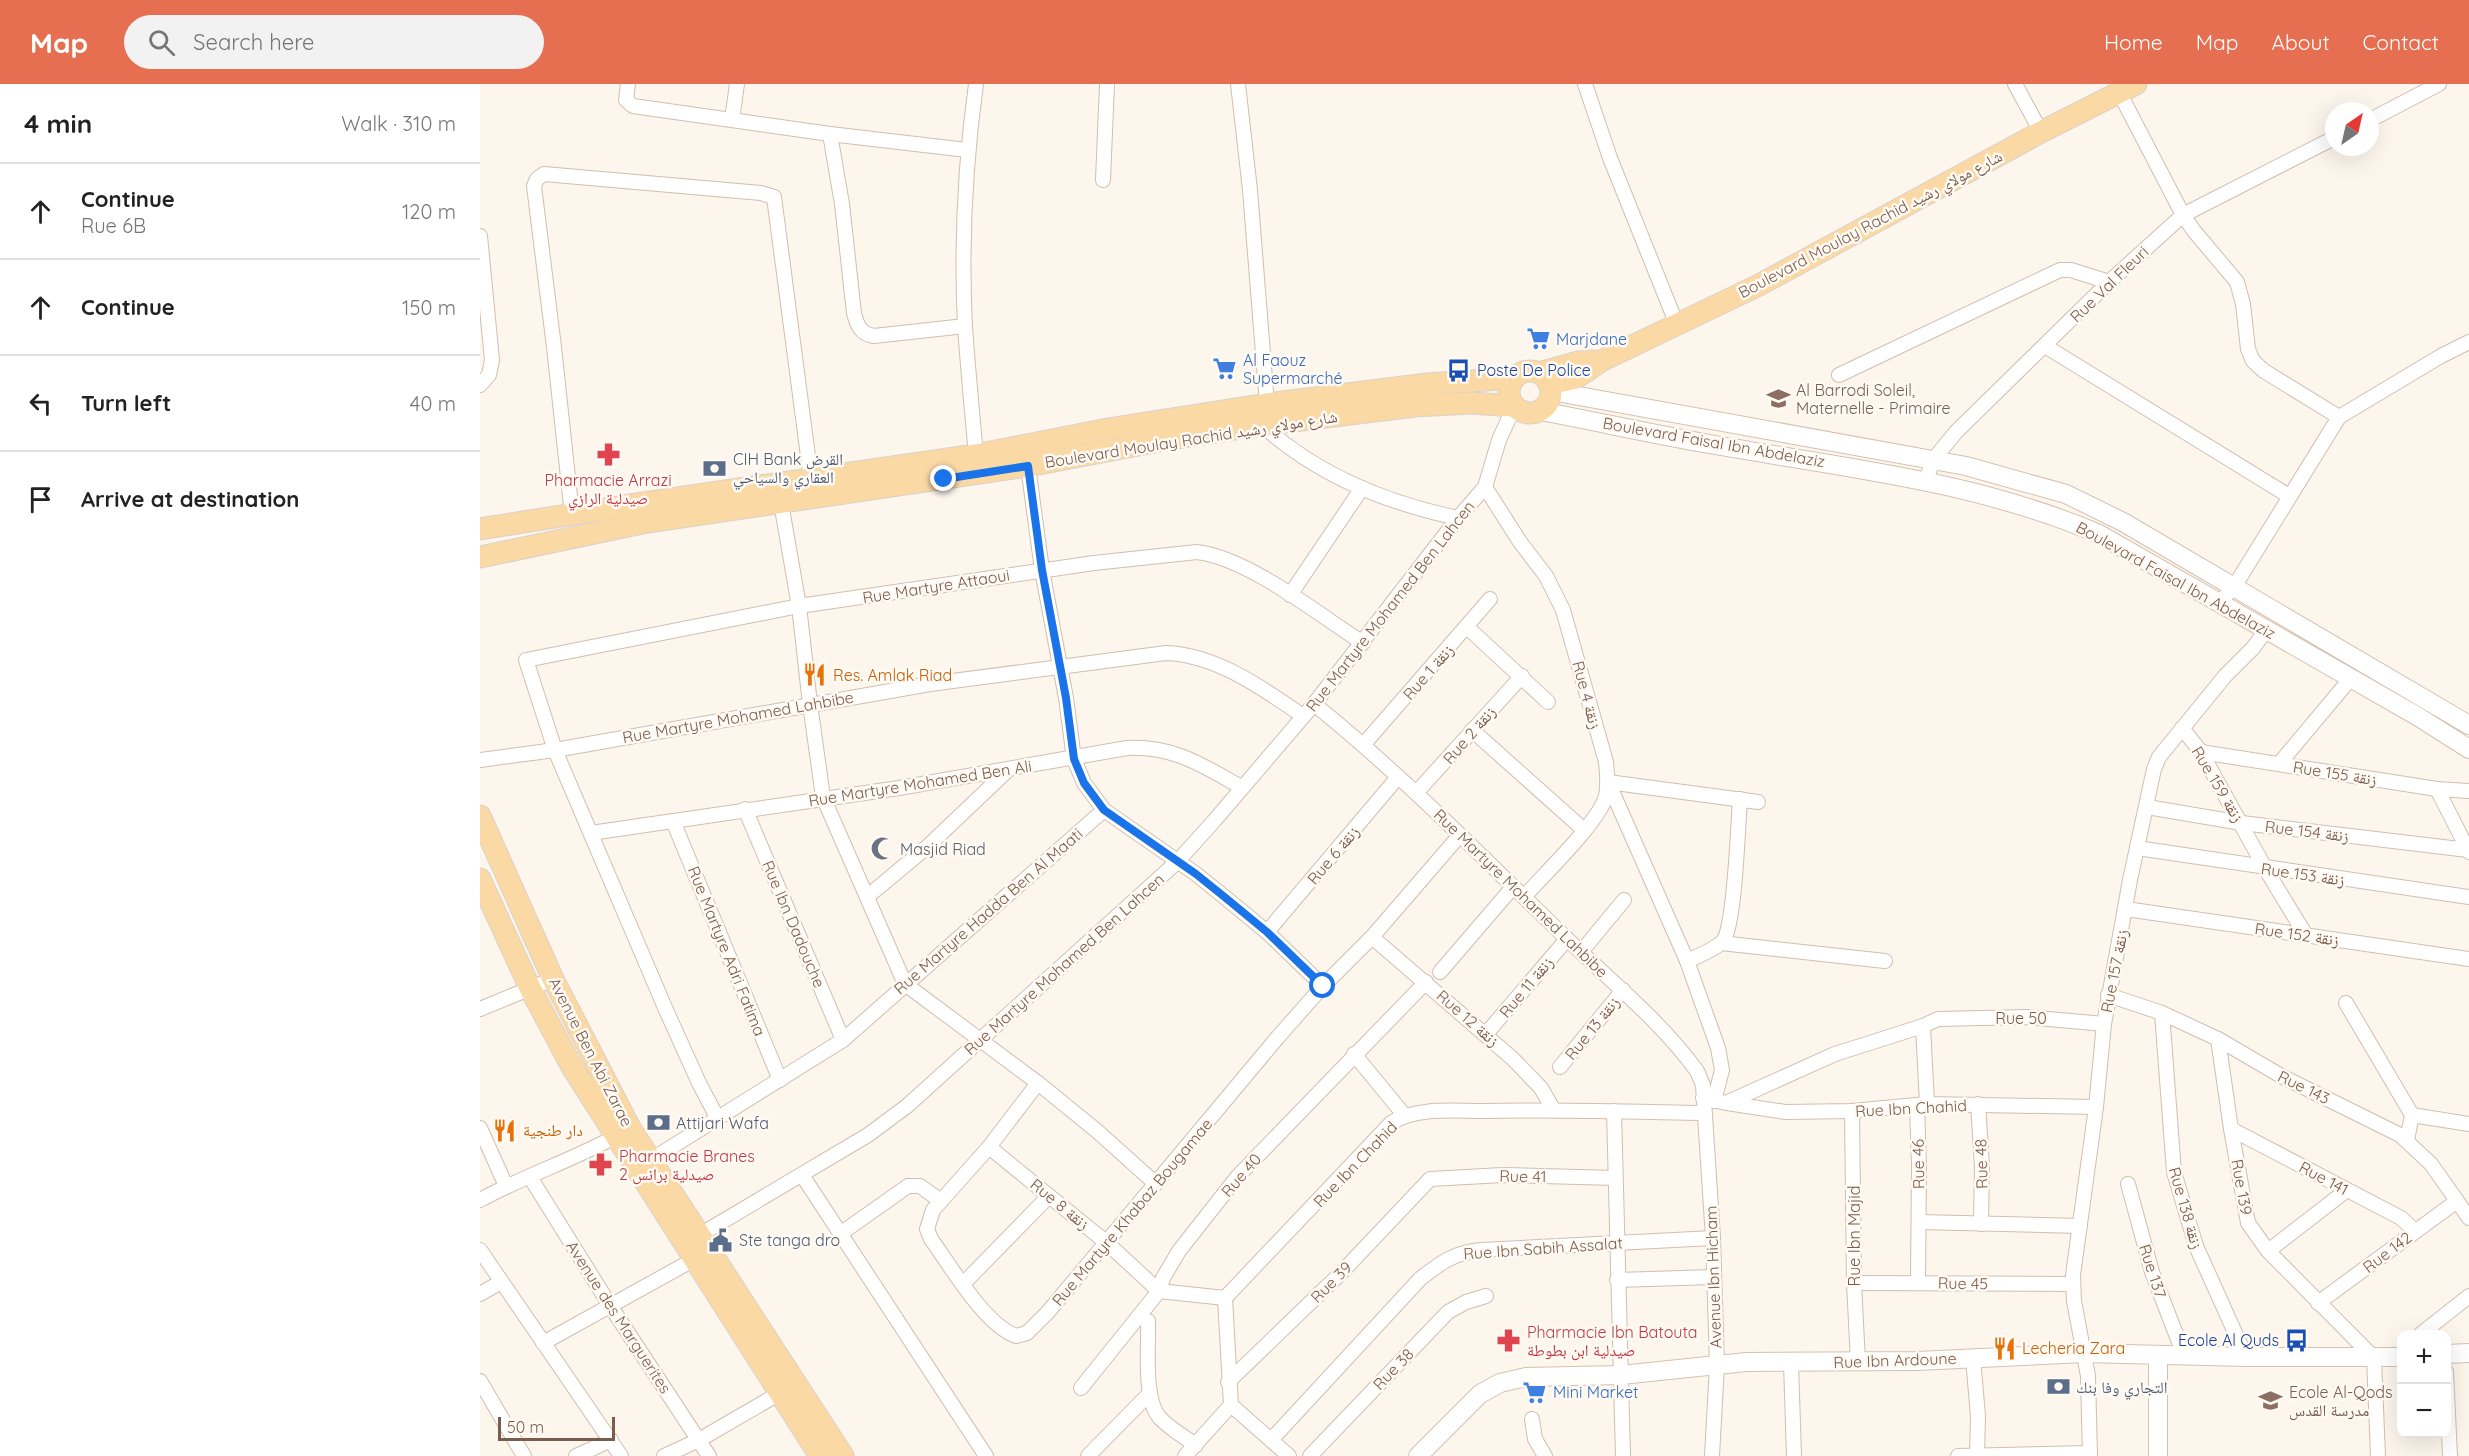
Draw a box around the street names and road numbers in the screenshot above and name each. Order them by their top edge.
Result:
street label: Boulevard Moulay Rachid شارع مولاي رشيد [1735,146,2007,305]
street label: Rue Val Fleuri [2066,242,2152,326]
street label: Boulevard Moulay Rachid شارع مولاي رشيد [1043,406,1339,475]
street label: Boulevard Faisal Ibn Abdelaziz [1601,413,1827,471]
street label: Rue Martyre Mohamed Ben Lahcen [1301,497,1479,715]
street label: Boulevard Faisal Ibn Abdelaziz [2073,517,2279,643]
street label: Rue Martyre Attaoui [861,564,1011,608]
street label: Rue 1 زنقة [1398,640,1458,704]
street label: Rue 4 زنقة [1568,659,1606,731]
street label: Rue Martyre Mohamed Lahbibe [621,687,855,747]
street label: Rue 2 زنقة [1438,702,1500,768]
street label: Rue 159 زنقة [2188,742,2248,826]
street label: Rue Martyre Mohamed Ben Ali [807,755,1033,811]
street label: Rue 155 زنقة [2292,756,2378,790]
street label: Rue Martyre Mohamed Lahbibe [1430,804,1612,982]
street label: Rue 154 زنقة [2264,816,2350,846]
street label: Rue 6 زنقة [1303,822,1363,888]
street label: Rue Martyre Hadda Ben Al Maati [889,824,1087,998]
street label: Rue Ibn Dadouche [758,857,830,991]
street label: Rue 153 زنقة [2260,858,2346,890]
street label: Rue Martyre Adri Fatima [684,863,770,1039]
street label: Rue Martyre Mohamed Ben Lahcen [960,869,1168,1059]
street label: Rue 152 زنقة [2254,918,2340,950]
street label: Rue 157 زنقة [2096,928,2132,1014]
street label: Rue 11 زنقة [1495,952,1557,1022]
street label: Avenue Ben Abi Zarae [545,974,637,1130]
street label: Rue 12 زنقة [1433,985,1503,1051]
street label: Rue 13 زنقة [1560,992,1624,1064]
street label: Rue 50 [1995,1008,2047,1028]
street label: Rue 143 [2275,1066,2333,1108]
street label: Rue Ibn Chahid [1855,1095,1967,1121]
street label: Rue Martyre Khabaz Bougamae [1048,1114,1216,1310]
street label: Rue Ibn Chahid [1309,1117,1401,1211]
street label: Rue 46 [1908,1138,1928,1189]
street label: Rue 48 [1970,1139,1992,1189]
street label: Rue 40 [1217,1149,1265,1201]
street label: Rue 141 [2296,1157,2352,1199]
street label: Rue 139 [2227,1158,2257,1217]
street label: Rue 138 زنقة [2165,1165,2207,1251]
street label: Rue 41 [1499,1166,1547,1186]
street label: Rue 8 زنقة [1026,1174,1094,1234]
street label: Rue Ibn Majid [1844,1186,1864,1286]
street label: Avenue Ibn Hicham [1701,1205,1725,1349]
street label: Rue 142 [2359,1227,2416,1277]
street label: Rue Ibn Sabih Assalat [1463,1232,1623,1264]
street label: Avenue des Marguerites [562,1237,676,1397]
street label: Rue 137 [2135,1241,2171,1301]
street label: Rue 39 [1306,1257,1356,1307]
street label: Rue 45 [1938,1273,1988,1293]
street label: Rue 38 [1368,1344,1418,1394]
street label: Rue Ibn Ardoune [1833,1348,1957,1372]

